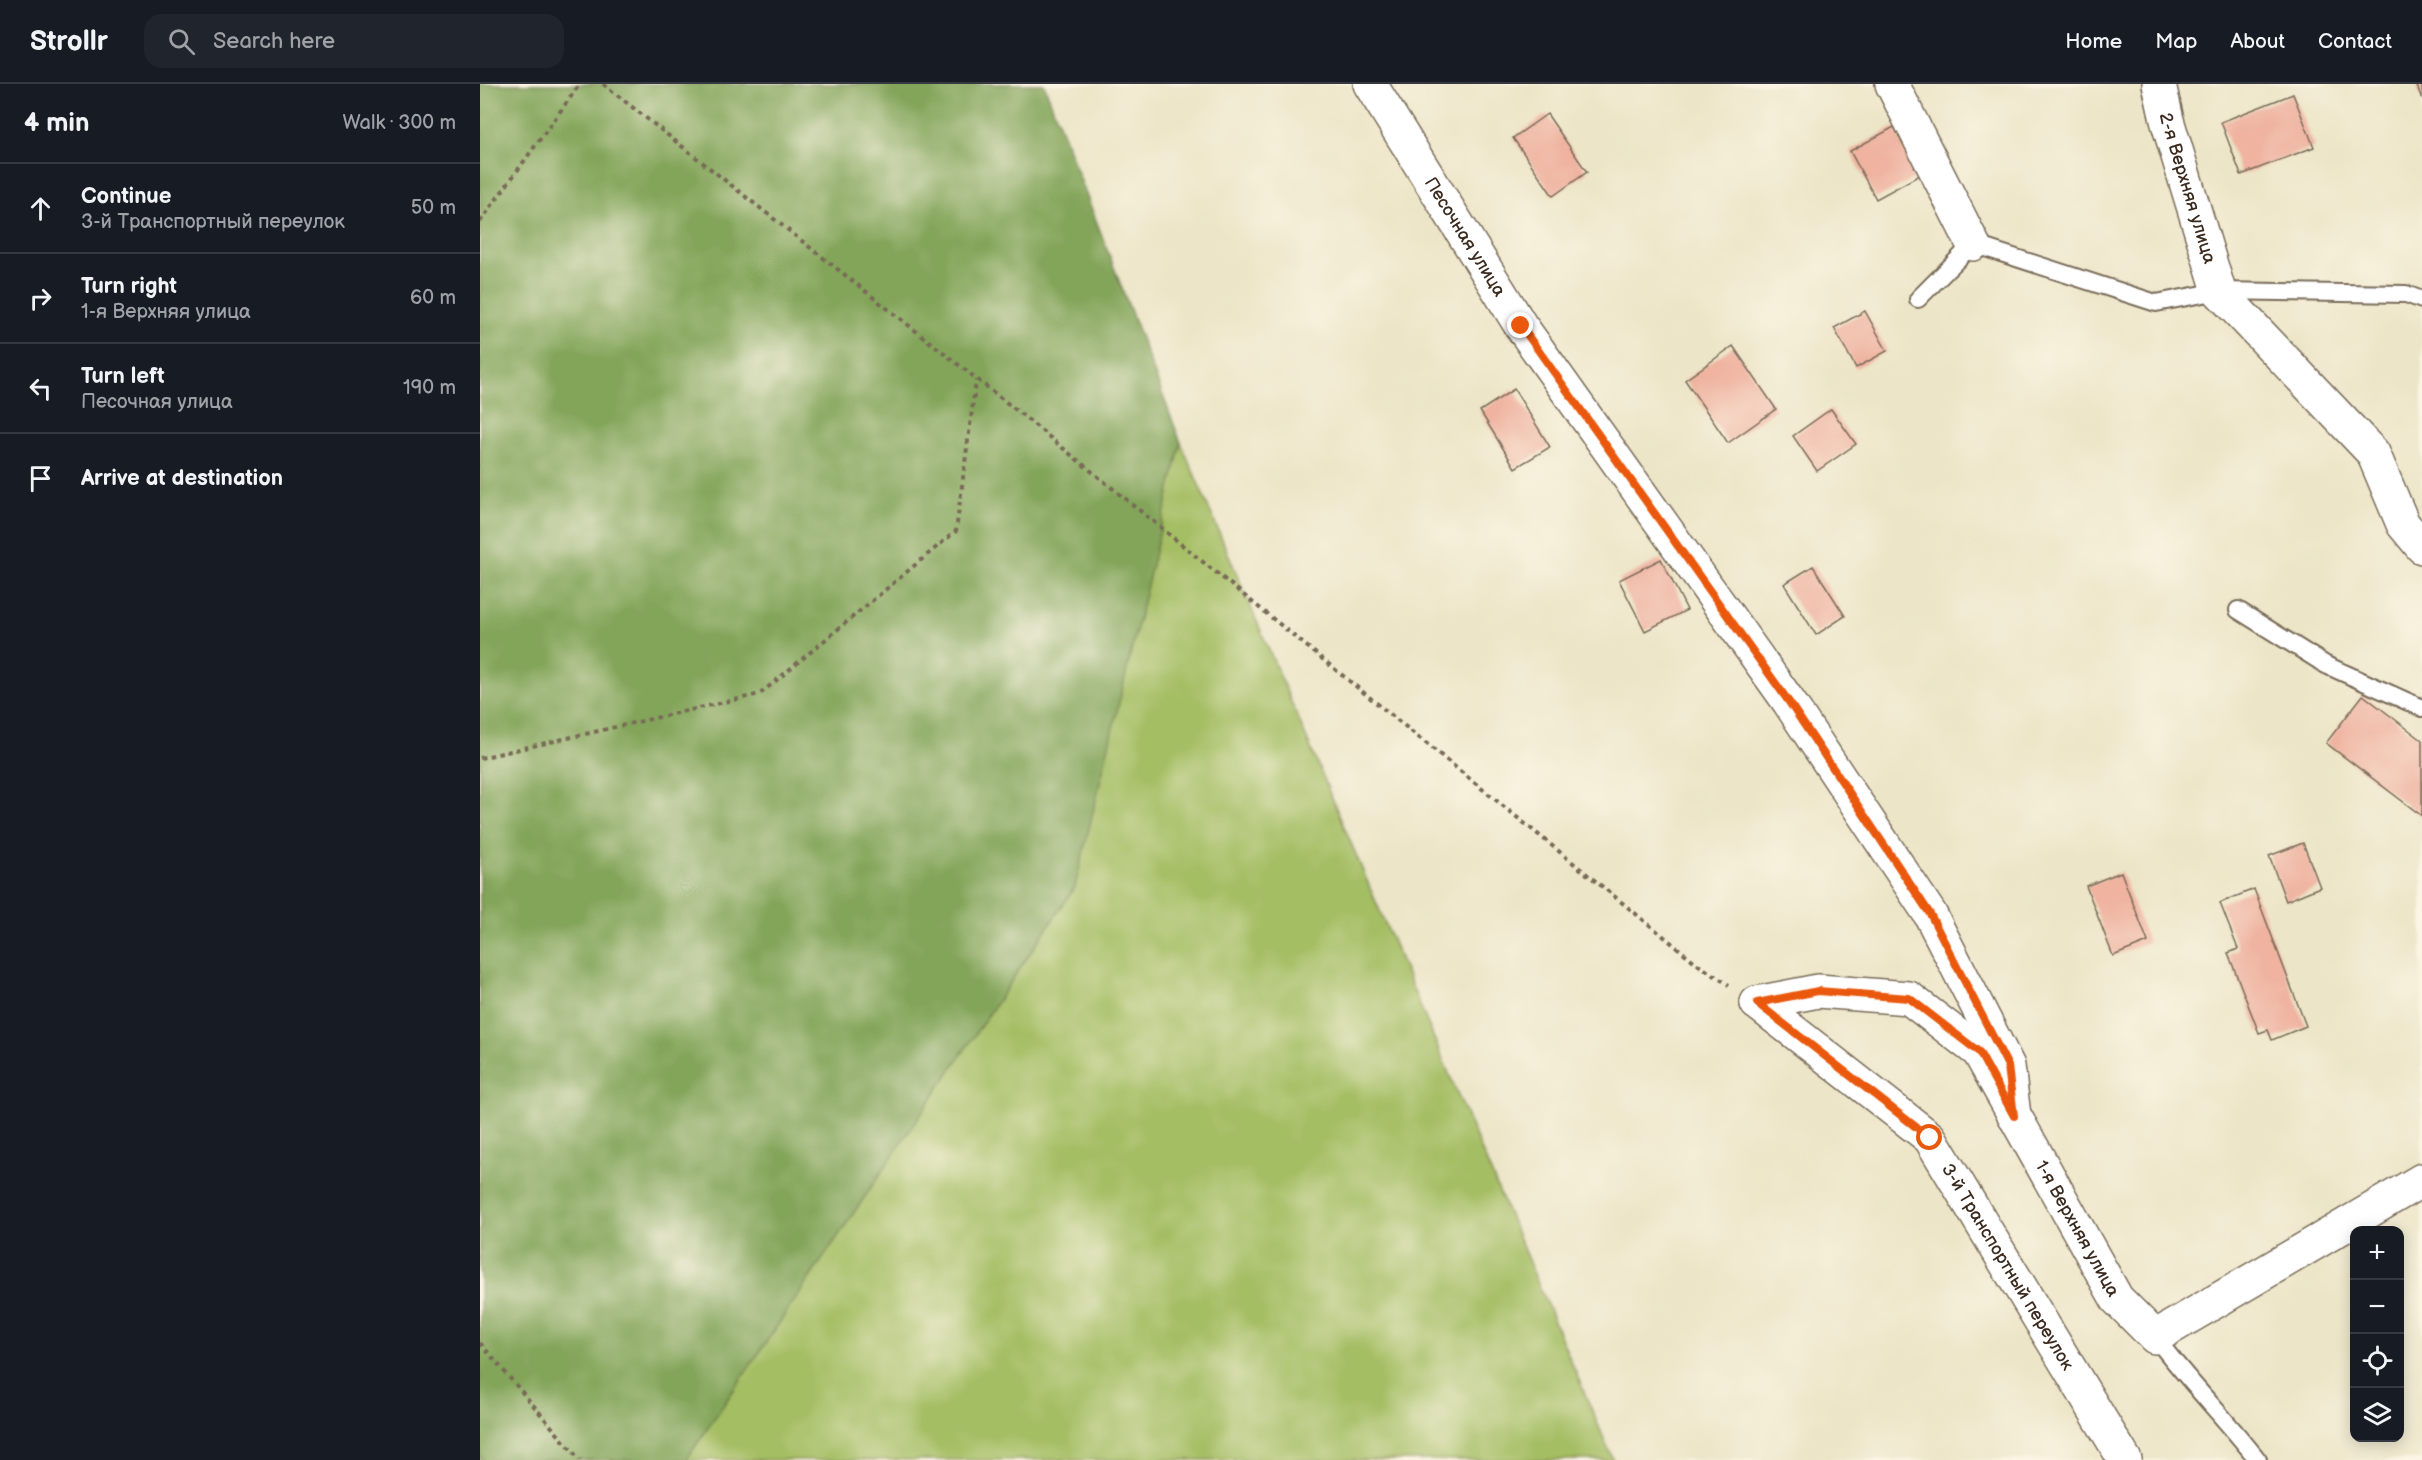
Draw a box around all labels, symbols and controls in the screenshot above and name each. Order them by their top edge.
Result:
search box [144,14,564,68]
text: Strollr [30,25,108,58]
icon: search [165,25,198,58]
text: Search here [213,28,335,55]
text: Home [2065,29,2122,54]
text: Map [2155,29,2197,54]
text: About [2230,29,2285,54]
text: Contact [2318,29,2392,54]
text: 4 min [24,108,89,139]
text: Walk · 300 m [343,111,456,135]
street label: 2-я Верхняя улица [2155,111,2221,266]
street label: Песочная улица [1420,173,1511,301]
text: Continue [81,183,171,210]
icon: ahead [24,192,57,225]
text: 50 m [411,196,456,220]
text: 3-й Транспортный переулок [81,210,345,234]
text: Turn right [81,273,177,300]
icon: right [24,282,57,315]
text: 60 m [410,286,456,310]
text: 1-я Верхняя улица [81,300,251,324]
route end [1507,312,1533,338]
text: Turn left [81,363,165,390]
icon: left [24,372,57,405]
text: 190 m [403,376,456,400]
text: Песочная улица [81,390,233,414]
icon: arrive [24,462,57,495]
text: Arrive at destination [81,465,283,492]
route start [1916,1124,1942,1150]
street label: 1-я Верхняя улица [2031,1157,2124,1301]
street label: 3-й Транспортный переулок [1937,1160,2079,1374]
map controls [2350,1226,2404,1442]
button: + [2350,1226,2404,1280]
button: − [2350,1280,2404,1334]
button: locate [2350,1334,2404,1388]
button: layers [2350,1388,2404,1442]

